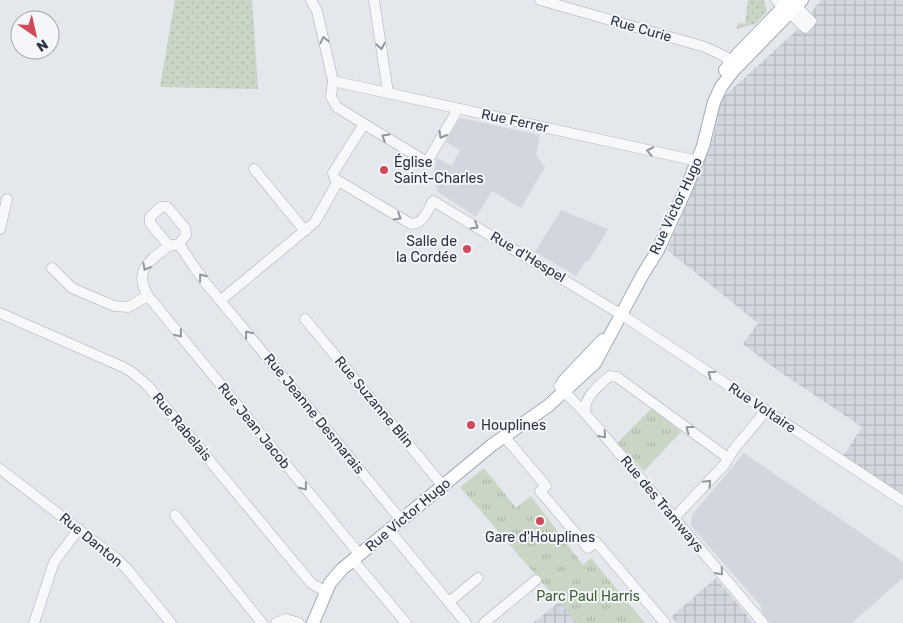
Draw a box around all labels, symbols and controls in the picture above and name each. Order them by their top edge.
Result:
north arrow [10,10,60,60]
street label: Rue Curie [608,12,674,46]
text: N [33,35,51,55]
one-way arrow [319,35,330,44]
one-way arrow [375,42,385,51]
street label: Rue Ferrer [480,106,551,137]
one-way arrow [439,130,449,139]
one-way arrow [382,133,391,143]
one-way arrow [646,146,654,156]
place label: Église Saint-Charles [394,153,484,187]
street label: Rue Victor Hugo [646,155,706,257]
marker: Église Saint-Charles [378,164,390,176]
one-way arrow [392,210,401,220]
one-way arrow [470,219,479,229]
street label: Rue d'Hespel [487,228,569,286]
place label: Salle de la Cordée [396,233,457,266]
marker: Salle de la Cordée [461,243,473,255]
one-way arrow [142,262,152,271]
one-way arrow [199,274,207,283]
one-way arrow [173,328,181,337]
one-way arrow [246,331,254,340]
street label: Rue Jeanne Desmarais [260,350,368,478]
street label: Rue Suzanne Blin [331,353,417,451]
one-way arrow [707,371,717,380]
street label: Rue Voltaire [725,379,799,437]
street label: Rue Jean Jacob [214,380,294,472]
street label: Rue Rabelais [149,390,215,464]
place label: Houplines [481,417,546,434]
marker: Houplines [465,419,477,431]
one-way arrow [685,426,695,435]
one-way arrow [598,429,607,438]
street label: Rue des Tramways [617,452,707,556]
street label: Rue Victor Hugo [362,475,454,555]
one-way arrow [702,479,711,488]
one-way arrow [299,481,308,490]
street label: Rue Danton [56,509,126,571]
marker: Gare d'Houplines [534,515,546,527]
place label: Gare d'Houplines [485,529,595,546]
one-way arrow [714,566,723,575]
park label: Parc Paul Harris [536,588,640,605]

